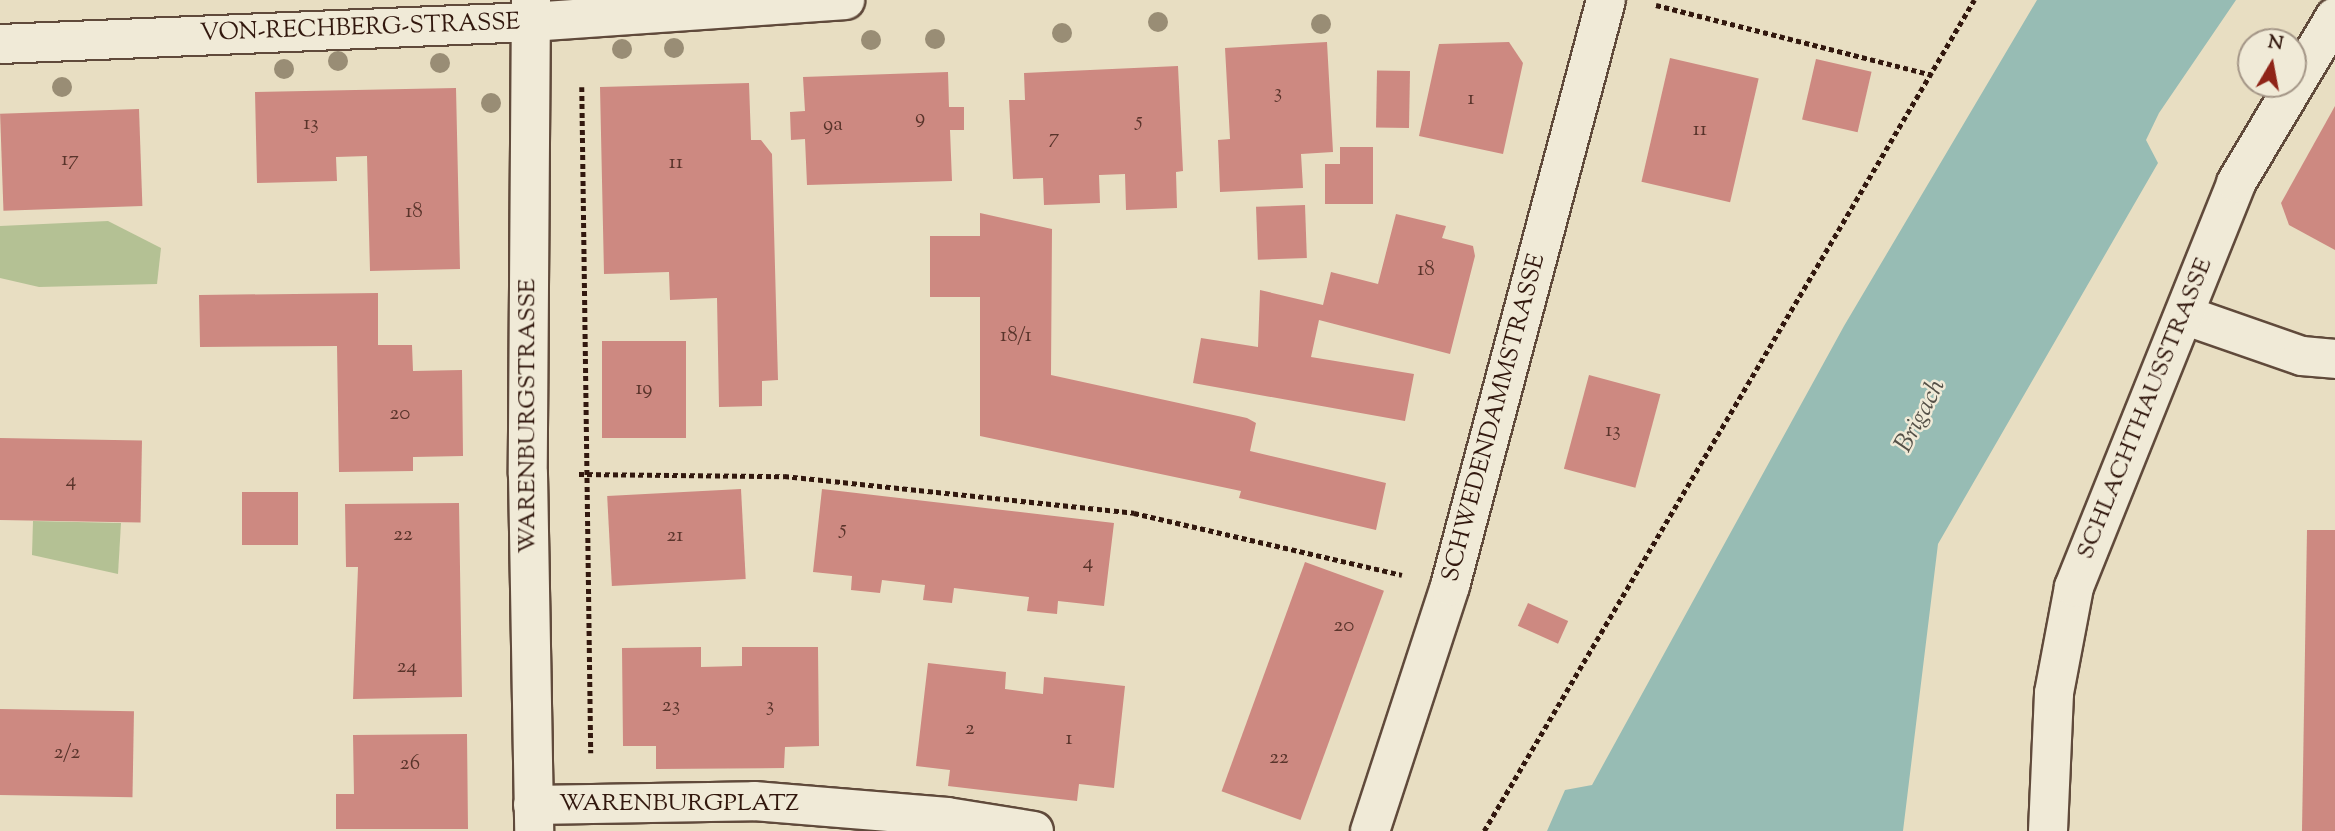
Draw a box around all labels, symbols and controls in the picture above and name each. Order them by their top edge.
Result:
street label: VON-RECHBERG-STRASSE [199,9,521,49]
north arrow [2237,28,2307,98]
text: N [2266,29,2285,58]
house number: 3 [1274,80,1282,106]
house number: 1 [1467,86,1475,112]
house number: 9 [915,105,925,131]
house number: 5 [1135,108,1143,134]
house number: 13 [303,111,319,137]
house number: 9a [823,112,843,138]
house number: 11 [1693,117,1707,143]
house number: 7 [1049,125,1059,151]
house number: 17 [61,147,79,173]
house number: 11 [669,150,683,176]
house number: 18 [405,199,423,225]
street label: SCHWEDENDAMMSTRASSE [1437,251,1553,585]
street label: SCHLACHTHAUSSTRASSE [2072,254,2220,564]
house number: 18 [1417,257,1435,283]
street label: WARENBURGSTRASSE [515,278,543,554]
house number: 18/1 [1000,323,1032,349]
water label: Brigach [1889,374,1953,458]
house number: 19 [635,376,653,402]
house number: 20 [390,401,410,427]
house number: 13 [1605,418,1621,444]
house number: 4 [66,468,76,494]
house number: 5 [839,516,847,542]
house number: 22 [393,522,413,548]
house number: 21 [667,523,683,549]
house number: 4 [1083,550,1093,576]
house number: 20 [1334,613,1354,639]
house number: 24 [397,654,417,680]
house number: 23 [662,693,680,719]
house number: 3 [766,693,774,719]
house number: 2 [965,716,975,742]
house number: 1 [1065,726,1073,752]
house number: 2/2 [54,740,80,766]
house number: 22 [1269,745,1289,771]
house number: 26 [400,751,420,777]
street label: WARENBURGPLATZ [559,791,799,819]

